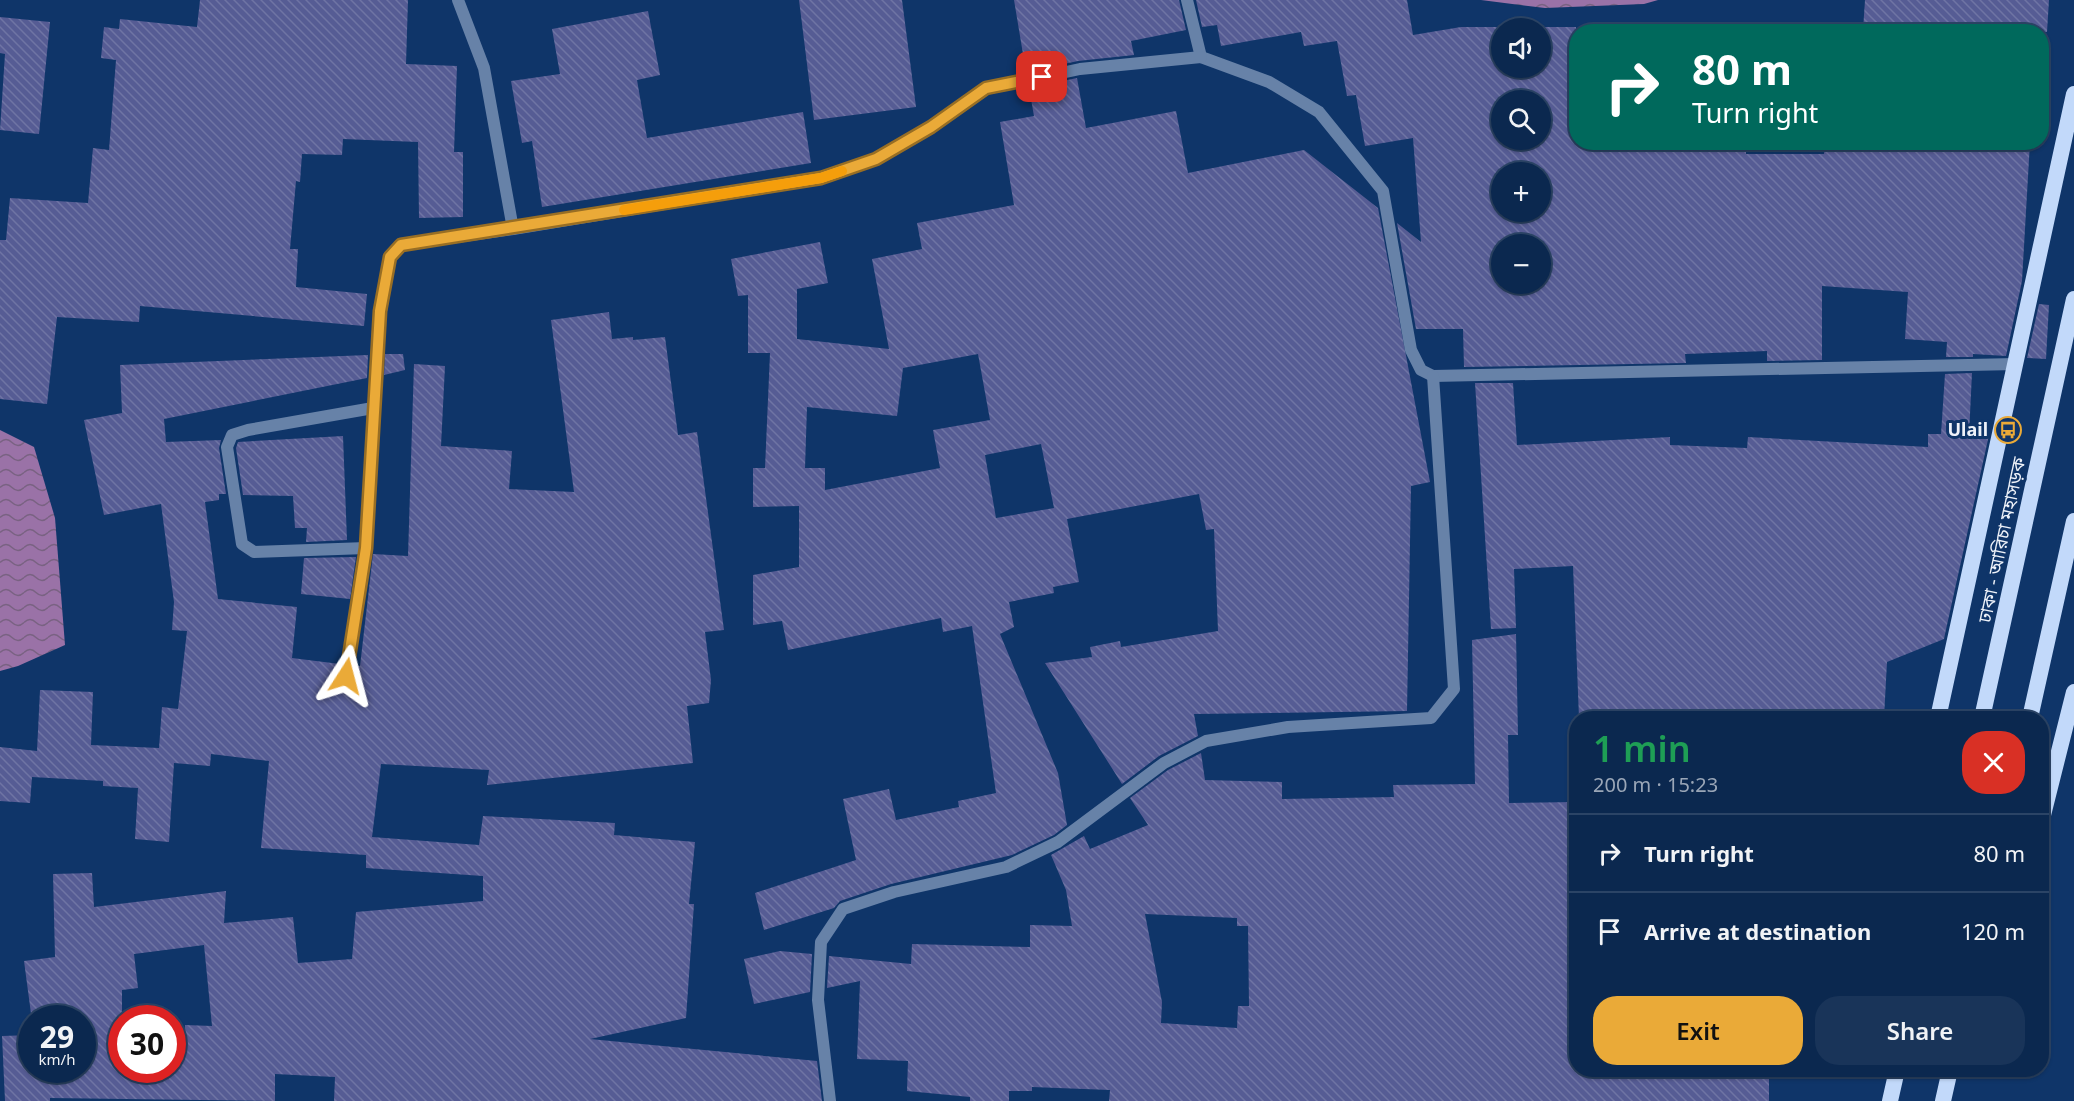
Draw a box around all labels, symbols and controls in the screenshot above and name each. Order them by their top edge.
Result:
map controls [1491,18,1551,294]
button: sound [1491,18,1551,78]
text: 80 m [1692,40,1792,97]
icon: right [1593,48,1671,126]
pin [1016,51,1067,102]
icon: arrive [1025,60,1058,93]
button: search [1491,90,1551,150]
text: Turn right [1692,94,1818,131]
button: + [1491,162,1551,222]
button: − [1491,234,1551,294]
bus stop icon: Ulail [1993,415,2023,445]
place label: Ulail [1948,417,1988,441]
street label: ঢাকা - আরিচা মহাসড়ক [1972,454,2030,626]
position arrow [314,644,378,708]
text: 1 min [1593,724,1691,773]
button: close [1962,731,2025,794]
text: 200 m · 15:23 [1593,771,1718,798]
icon: right [1593,837,1626,870]
text: Turn right [1644,838,1754,868]
text: 80 m [1974,838,2025,868]
icon: arrive [1593,915,1626,948]
text: Arrive at destination [1644,916,1871,946]
text: 120 m [1961,916,2025,946]
button: Exit [1593,996,1803,1065]
button: Share [1815,996,2025,1065]
speed limit sign: 30 [108,1005,186,1083]
text: 29 [40,1016,74,1057]
text: km/h [39,1049,75,1069]

